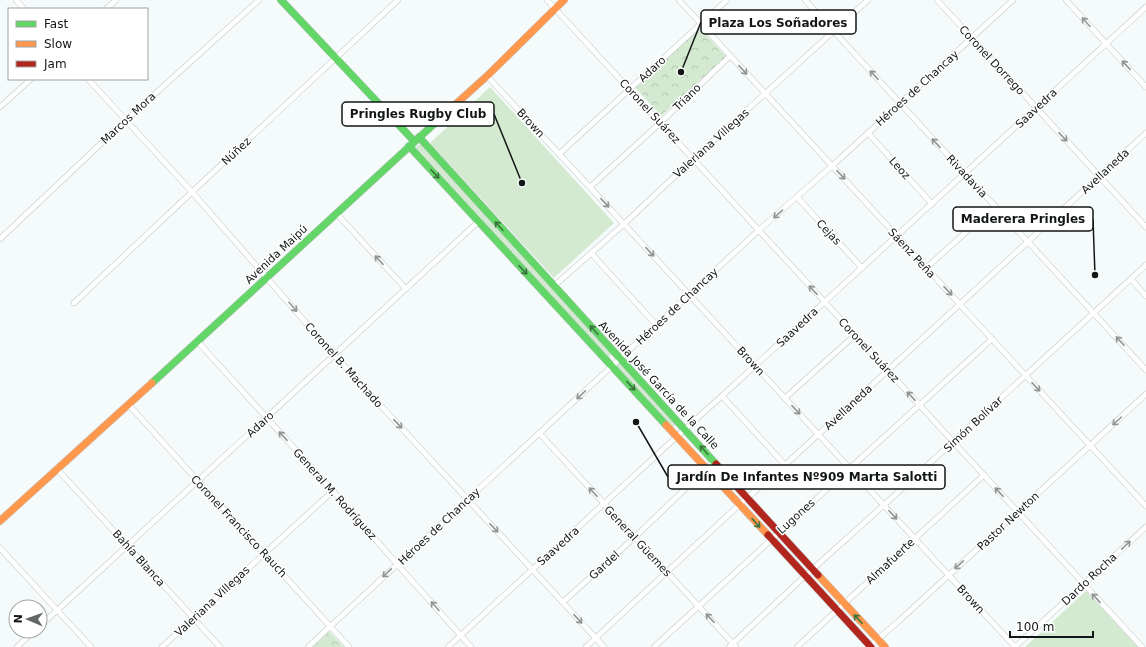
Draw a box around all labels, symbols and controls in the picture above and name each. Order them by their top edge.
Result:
legend [8,8,148,80]
callout: Plaza Los Soñadores [701,10,856,34]
text: Plaza Los Soñadores [708,16,848,30]
text: Fast [44,17,68,31]
one-way arrow [1081,17,1091,27]
street label: Coronel Dorrego [956,23,1027,98]
text: Slow [44,37,72,51]
street label: Héroes de Chancay [873,47,962,129]
street label: Adaro [636,53,669,85]
text: Jam [43,57,67,71]
one-way arrow [1121,60,1131,70]
one-way arrow [738,64,747,74]
one-way arrow [869,70,878,80]
street label: Coronel Suárez [616,76,683,146]
street label: Triano [670,81,704,114]
street label: Saavedra [1013,86,1060,131]
street label: Marcos Mora [98,90,158,147]
callout: Pringles Rugby Club [342,102,494,126]
street label: Brown [514,106,547,140]
street label: Valeriana Villegas [671,106,752,181]
text: Pringles Rugby Club [350,107,487,121]
one-way arrow [1058,131,1067,141]
street label: Núñez [219,135,254,168]
one-way arrow [932,138,941,148]
street label: Avellaneda [1079,146,1132,197]
street label: Rivadavia [943,152,990,201]
street label: Leoz [886,155,913,182]
one-way arrow [431,169,440,179]
one-way arrow [836,170,845,180]
one-way arrow [600,198,610,208]
callout: Maderera Pringles [953,207,1093,231]
one-way arrow [773,209,783,218]
text: Maderera Pringles [961,212,1085,226]
street label: Cejas [814,217,844,248]
one-way arrow [495,221,504,232]
street label: Avenida Maipú [242,222,310,287]
street label: Sáenz Peña [885,226,938,281]
one-way arrow [646,247,655,257]
one-way arrow [375,255,384,265]
one-way arrow [519,265,528,275]
street label: Héroes de Chancay [634,265,721,348]
one-way arrow [809,285,818,295]
one-way arrow [943,286,952,296]
one-way arrow [288,301,297,312]
street label: Saavedra [774,305,821,350]
street label: Coronel Suárez [835,315,902,385]
street label: Avenida José García de la Calle [596,319,722,452]
street label: Coronel B. Machado [302,320,385,411]
one-way arrow [589,325,598,335]
one-way arrow [1115,336,1124,346]
street label: Brown [734,344,767,378]
one-way arrow [626,381,635,391]
street label: Avellaneda [822,382,875,433]
one-way arrow [1032,382,1041,392]
one-way arrow [576,390,586,400]
one-way arrow [906,391,916,401]
street label: Simón Bolívar [941,393,1006,455]
one-way arrow [791,405,800,415]
street label: Adaro [244,409,277,440]
one-way arrow [1112,416,1122,425]
one-way arrow [393,419,403,429]
one-way arrow [278,431,288,441]
one-way arrow [699,445,709,455]
street label: General M. Rodríguez [290,446,379,543]
callout: Jardín De Infantes Nº909 Marta Salotti [668,465,945,489]
text: Jardín De Infantes Nº909 Marta Salotti [676,470,937,484]
street label: Coronel Francisco Rauch [188,473,289,580]
street label: Héroes de Chancay [396,485,483,568]
one-way arrow [588,487,598,497]
one-way arrow [995,487,1004,497]
street label: Pastor Newton [975,489,1042,553]
street label: Lugones [775,496,818,537]
street label: General Güemes [601,503,674,580]
one-way arrow [888,510,897,520]
one-way arrow [751,518,761,528]
one-way arrow [490,523,499,533]
street label: Saavedra [535,524,582,569]
street label: Bahía Blanca [110,527,167,589]
street label: Almafuerte [864,536,917,587]
one-way arrow [1121,540,1131,550]
street label: Gardel [586,548,622,582]
street label: Dardo Rocha [1059,551,1120,608]
one-way arrow [955,560,965,569]
street label: Valeriana Villegas [172,563,253,639]
one-way arrow [382,569,393,578]
street label: Brown [954,582,987,616]
one-way arrow [1091,593,1101,603]
north arrow [8,599,48,639]
one-way arrow [430,601,439,612]
scale bar [1010,613,1093,639]
text: N [12,614,25,624]
one-way arrow [573,614,583,624]
one-way arrow [706,614,715,624]
one-way arrow [853,614,863,624]
text: 100 m [1016,620,1054,634]

